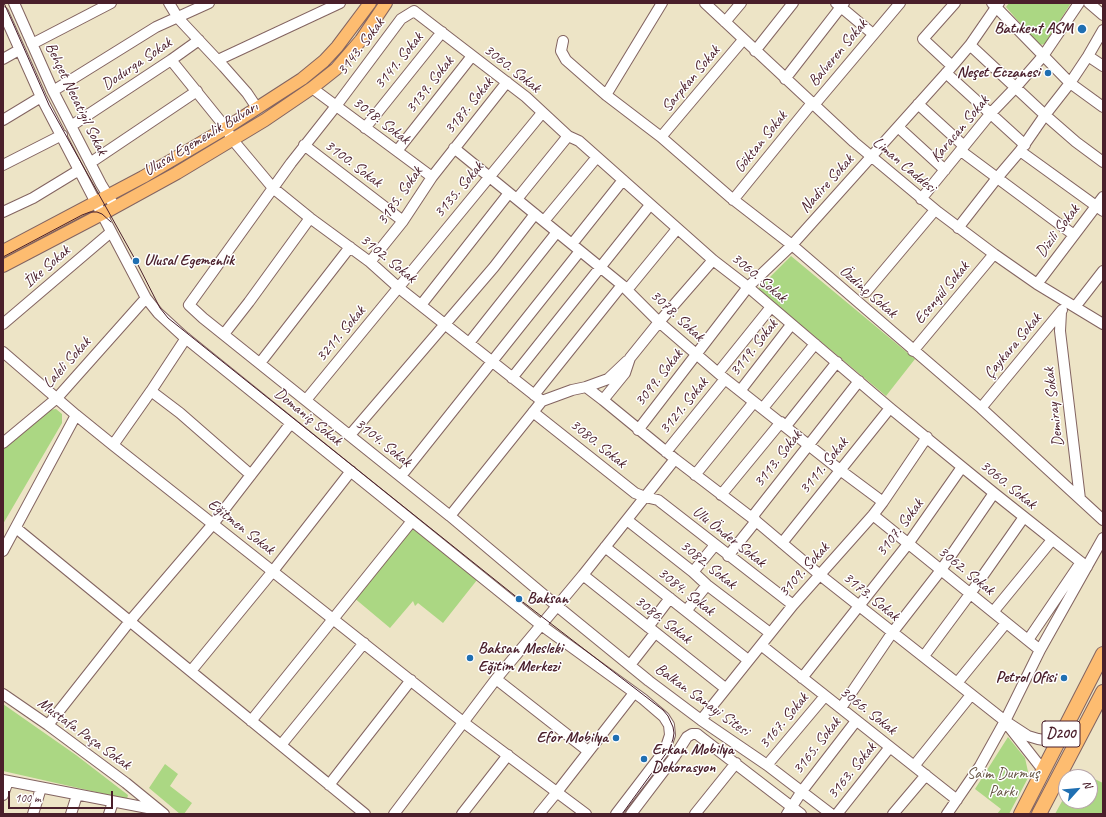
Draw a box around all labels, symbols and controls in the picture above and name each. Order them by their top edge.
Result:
street label: 3143. Sokak [333,14,389,80]
street label: Balveren Sokak [804,15,872,91]
place label: Batıkent ASM [994,19,1073,39]
marker: Batıkent ASM [1076,23,1088,35]
street label: 3141. Sokak [370,29,428,93]
street label: Dodurga Sokak [98,34,176,94]
street label: Behçet Necatigil Sokak [40,40,112,158]
street label: 3060. Sokak [480,41,544,97]
street label: Sarpkan Sokak [658,42,724,116]
street label: 3139. Sokak [402,53,458,117]
place label: Neşet Eczanesi [957,63,1040,83]
marker: Neşet Eczanesi [1043,68,1053,78]
street label: 3187. Sokak [440,74,498,138]
street label: Karacan Sokak [927,92,993,166]
street label: 3098. Sokak [348,93,414,149]
street label: Ulusal Egemenlik Bulvarı [140,97,262,181]
street label: Göktan Sokak [730,107,792,177]
street label: Liman Caddesi [868,133,940,197]
street label: 3100. Sokak [320,136,386,192]
street label: Nadire Sokak [796,151,858,217]
street label: 3135. Sokak [430,158,488,222]
street label: 3185. Sokak [373,163,427,229]
street label: Dizili Sokak [1032,201,1084,261]
street label: 3102. Sokak [356,230,420,288]
street label: İlke Sokak [20,242,74,292]
street label: 3060. Sokak [727,249,791,307]
place label: Ulusal Egemenlik [144,251,234,271]
marker: Ulusal Egemenlik [131,256,141,266]
street label: Esengül Sokak [910,258,974,328]
street label: Özdinç Sokak [835,262,901,322]
street label: 3078. Sokak [646,286,708,346]
street label: 3211. Sokak [312,302,370,366]
street label: Çaykara Sokak [980,309,1046,383]
street label: 3119. Sokak [726,316,782,380]
street label: Laleli Sokak [39,333,95,393]
street label: 3099. Sokak [631,346,687,410]
street label: Demiray Sokak [1040,366,1068,448]
street label: 3121. Sokak [655,374,713,438]
street label: Domaniç Sokak [270,384,346,450]
street label: 3104. Sokak [351,414,415,472]
street label: 3080. Sokak [566,415,630,473]
street label: 3113. Sokak [750,427,806,491]
street label: 3111. Sokak [795,434,853,498]
street label: 3060. Sokak [976,456,1040,514]
street label: Eğitmen Sokak [204,495,278,559]
street label: 3107. Sokak [872,495,928,561]
street label: Ulu Önder Sokak [688,502,770,572]
street label: 3082. Sokak [676,536,740,594]
street label: 3109. Sokak [774,539,834,601]
street label: 3062. Sokak [934,542,998,600]
street label: 3084. Sokak [654,564,718,620]
street label: 3173. Sokak [839,568,903,626]
place label: Baksan [527,589,568,609]
street label: 3086. Sokak [631,592,695,648]
marker: Baksan [514,594,524,604]
place label: Baksan Mesleki Eğitim Merkezi [478,639,563,677]
marker: Baksan Mesleki Eğitim Merkezi [465,653,475,663]
street label: Balkan Sanayi Sitesi [651,659,753,741]
place label: Petrol Ofisi [996,668,1056,688]
marker: Petrol Ofisi [1059,673,1069,683]
street label: 3066. Sokak [836,683,900,739]
street label: 3167. Sokak [755,689,813,753]
street label: Mustafa Paşa Sokak [33,694,135,774]
street label: 3165. Sokak [789,714,845,778]
road number: D200 [1042,721,1080,747]
place label: Efor Mobilya [537,728,608,748]
marker: Efor Mobilya [611,733,621,743]
street label: 3163. Sokak [823,739,881,803]
place label: Erkan Mobilya Dekorasyon [652,740,733,778]
marker: Erkan Mobilya Dekorasyon [639,754,649,764]
park label: Saim Durmuş Parkı [967,764,1039,802]
north arrow [1058,769,1098,809]
text: N [1080,778,1096,790]
scale bar [10,783,115,809]
text: 100 m [15,790,41,806]

